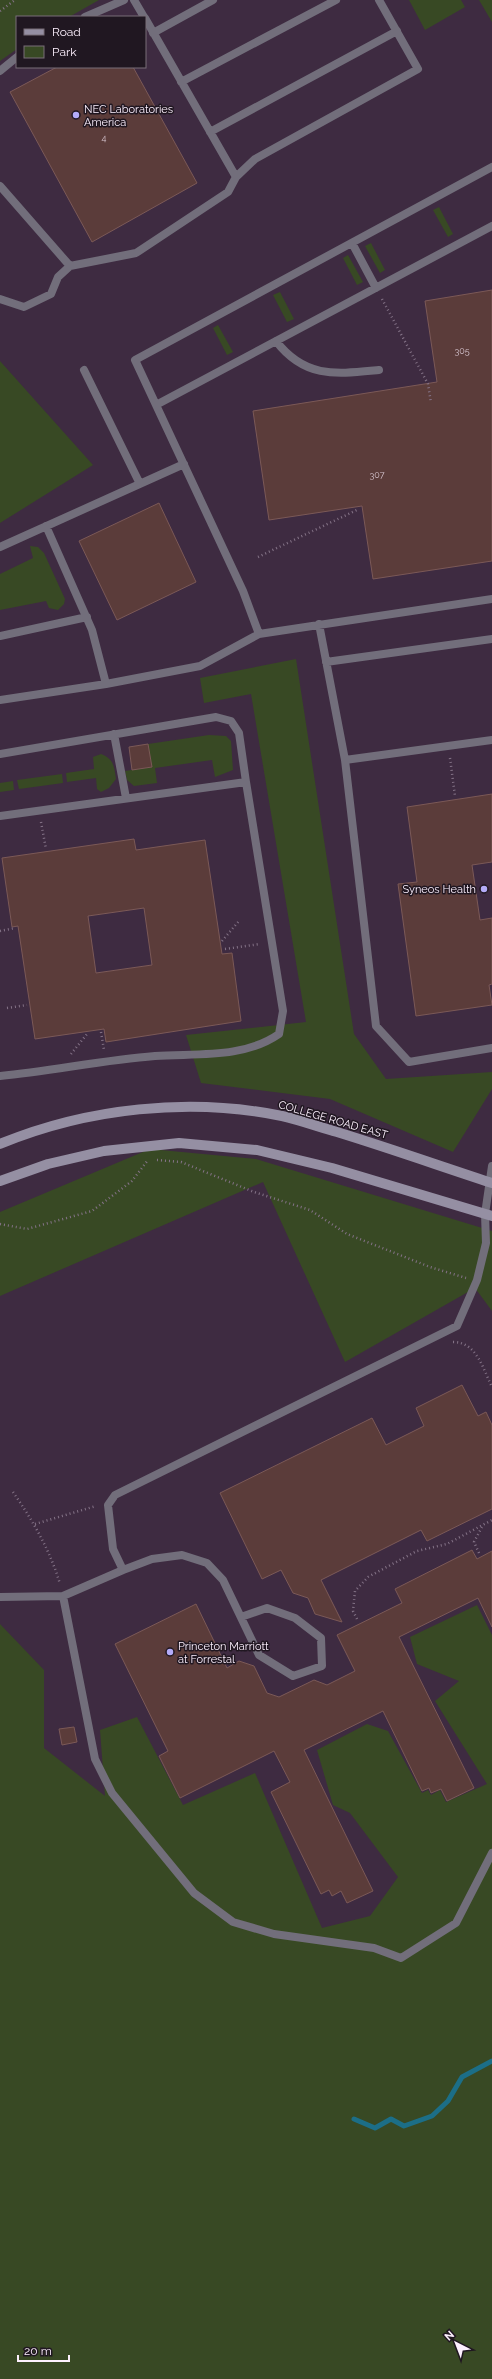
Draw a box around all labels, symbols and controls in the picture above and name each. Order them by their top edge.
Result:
legend [16,16,146,68]
text: Road [52,25,81,39]
text: Park [52,45,77,59]
place label: NEC Laboratories America [84,103,173,129]
marker: NEC Laboratories America [71,110,81,120]
house number: 4 [102,133,107,143]
house number: 305 [454,346,470,356]
house number: 307 [369,470,385,480]
place label: Syneos Health [402,883,476,896]
marker: Syneos Health [479,884,489,894]
street label: COLLEGE ROAD EAST [277,1098,389,1142]
place label: Princeton Marriott at Forrestal [178,1640,269,1666]
marker: Princeton Marriott at Forrestal [165,1647,175,1657]
north arrow [436,2323,476,2363]
text: N [442,2328,457,2344]
scale bar [18,2337,69,2363]
text: 20 m [24,2344,52,2358]

